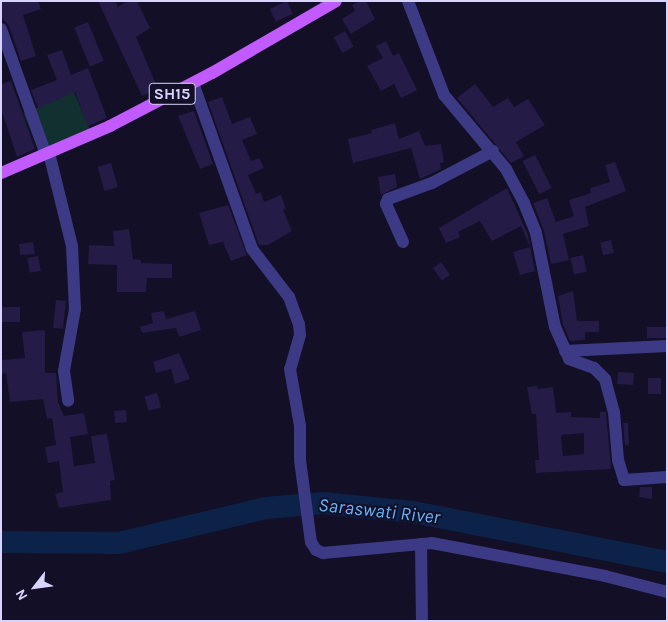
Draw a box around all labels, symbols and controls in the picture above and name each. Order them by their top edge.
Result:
road number: SH15 [148,80,196,108]
water label: Saraswati River [317,494,441,530]
north arrow [10,562,60,612]
text: N [12,586,31,603]

